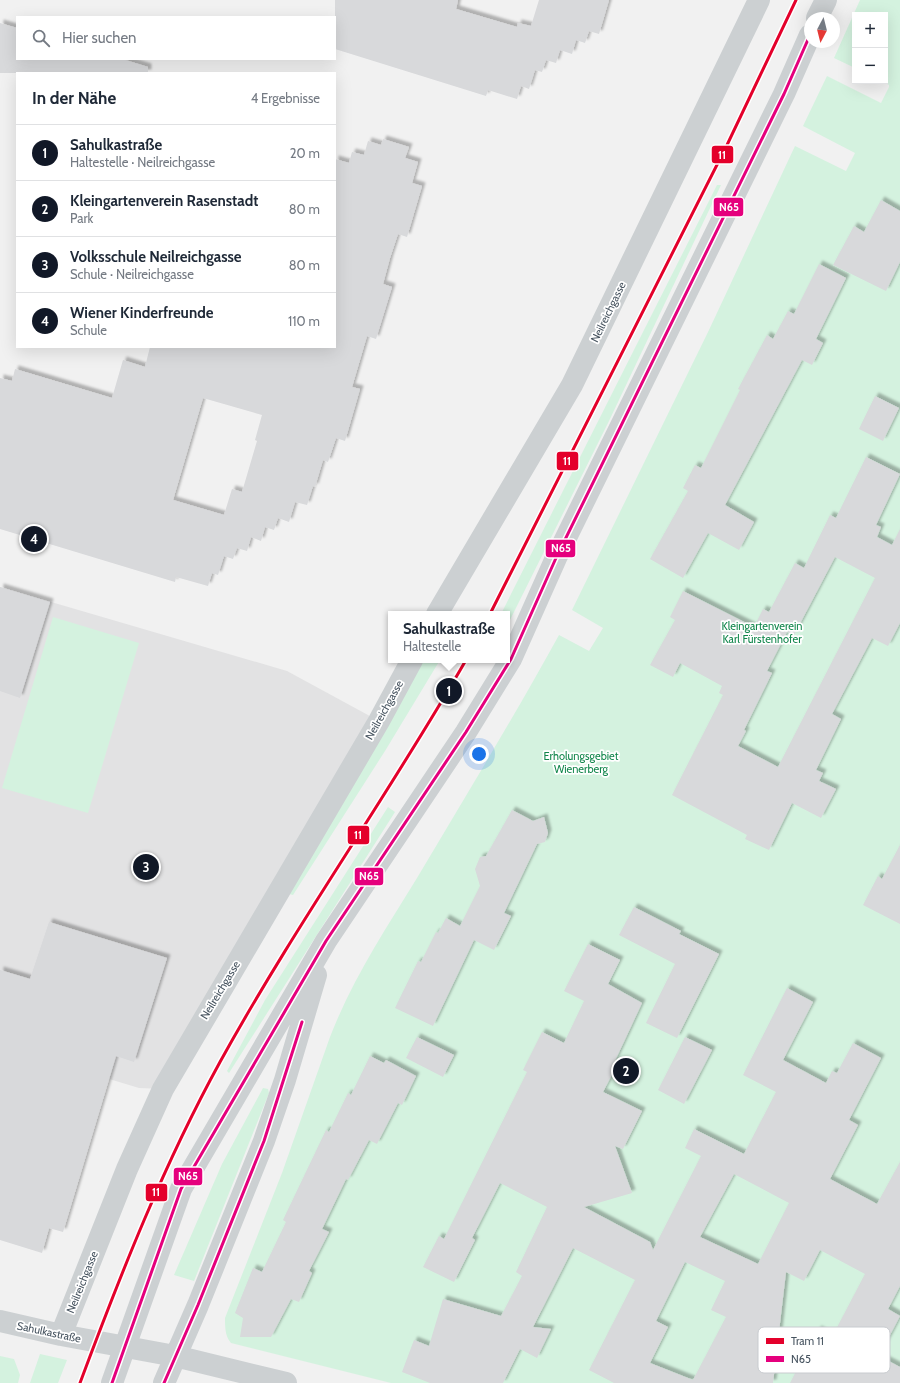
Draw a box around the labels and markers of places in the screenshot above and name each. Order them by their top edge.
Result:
pin: 4 [21,524,47,554]
pin: 1 [436,676,462,706]
pin: 3 [133,852,159,882]
pin: 2 [613,1056,639,1086]

